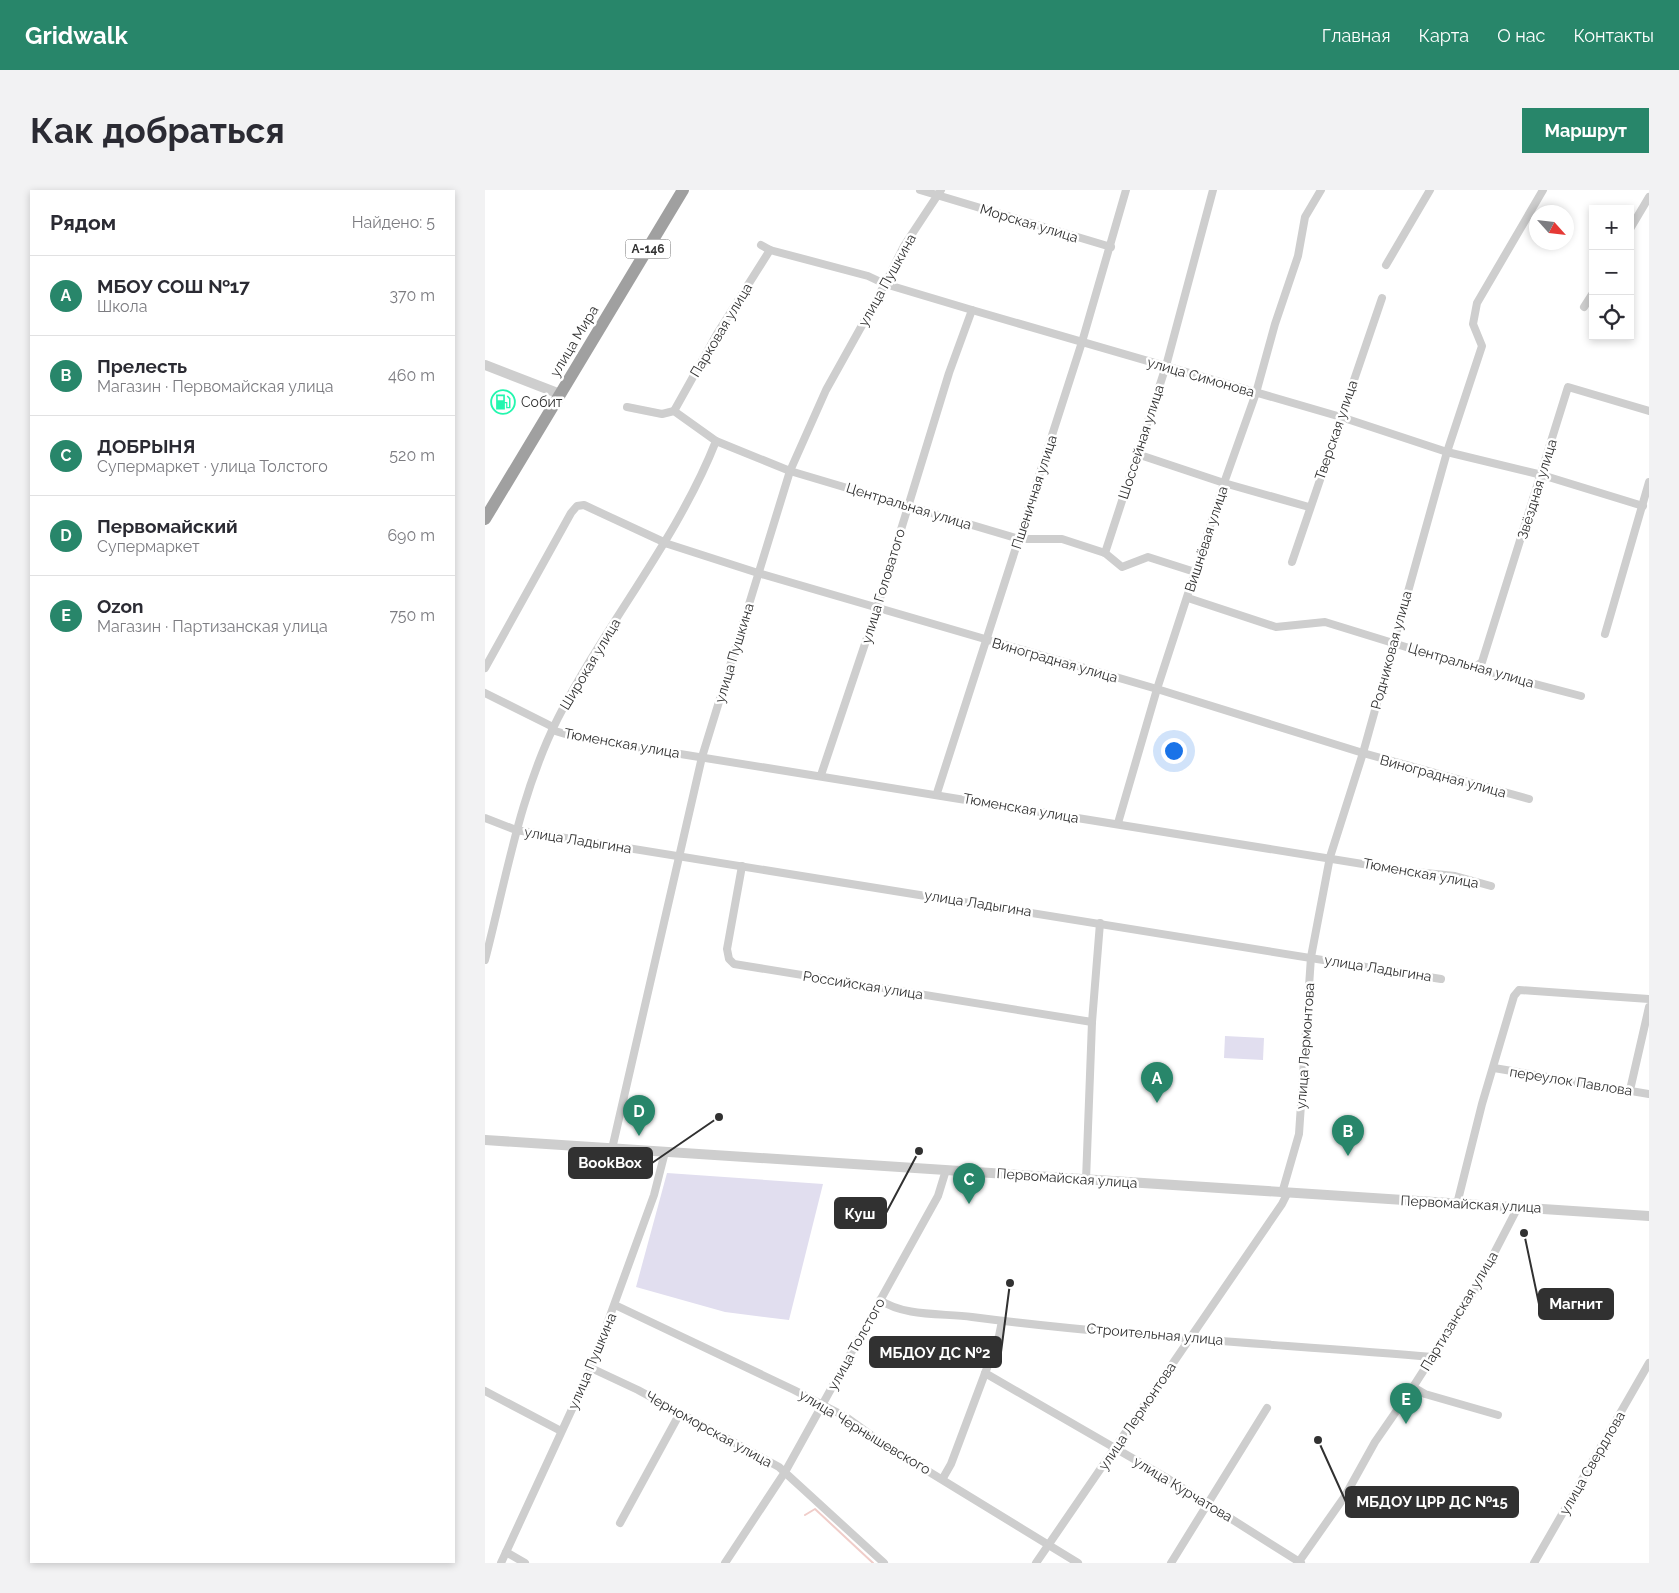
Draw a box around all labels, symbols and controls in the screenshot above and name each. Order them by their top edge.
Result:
text: Gridwalk [25,21,128,50]
text: Главная [1322,25,1390,46]
text: Карта [1418,25,1469,46]
text: О нас [1497,25,1545,46]
text: Контакты [1573,25,1654,46]
button: Маршрут [1522,108,1649,153]
text: Как добраться [30,110,285,151]
street label: Морская улица [978,200,1080,246]
north arrow [1529,205,1574,250]
map controls [1589,205,1634,340]
button: + [1589,205,1634,250]
text: Рядом [50,210,116,235]
text: Найдено: 5 [352,213,435,232]
street label: улица Пушкина [855,231,919,329]
road number: А-146 [625,240,671,258]
button: − [1589,250,1634,295]
text: МБОУ СОШ №17 [97,275,250,297]
street label: Парковая улица [687,280,755,380]
text: A [61,286,71,305]
text: 370 m [389,286,435,305]
button: locate [1589,295,1634,340]
text: Школа [97,297,147,316]
street label: улица Мира [547,303,601,379]
street label: улица Симонова [1146,354,1256,400]
text: Прелесть [97,355,187,377]
text: B [61,366,71,385]
text: 460 m [388,366,435,385]
text: Магазин · Первомайская улица [97,377,333,396]
street label: Тверская улица [1311,378,1361,482]
street label: Шоссейная улица [1115,383,1167,501]
fuel station icon: Собит [490,389,516,415]
place label: Собит [521,394,563,410]
street label: Пшеничная улица [1008,433,1060,551]
text: ДОБРЫНЯ [97,435,195,457]
street label: Звёздная улица [1514,437,1560,541]
text: C [61,446,71,465]
text: 520 m [389,446,435,465]
text: Супермаркет · улица Толстого [97,457,328,476]
street label: Центральная улица [844,479,974,533]
street label: Вишнёвая улица [1181,484,1231,594]
text: Первомайский [97,515,238,537]
text: D [60,526,72,545]
text: 690 m [387,526,435,545]
street label: улица Головатого [858,527,908,645]
text: Супермаркет [97,537,200,556]
street label: Родниковая улица [1367,589,1415,711]
text: Ozon [97,595,144,617]
street label: улица Пушкина [711,601,757,705]
text: E [61,606,71,625]
text: 750 m [389,606,435,625]
street label: Широкая улица [556,616,624,712]
text: Магазин · Партизанская улица [97,617,328,636]
street label: Виноградная улица [990,634,1120,686]
street label: Центральная улица [1406,639,1536,691]
street label: Тюменская улица [563,725,681,761]
your location [1161,738,1187,764]
street label: Виноградная улица [1378,751,1508,801]
street label: Тюменская улица [962,790,1080,826]
street label: улица Ладыгина [523,824,633,856]
street label: Тюменская улица [1362,855,1480,891]
street label: улица Ладыгина [923,887,1033,919]
street label: улица Ладыгина [1323,952,1433,984]
street label: Российская улица [802,968,924,1002]
street label: улица Лермонтова [1293,982,1317,1110]
pin: A [1141,1062,1173,1103]
street label: переулок Павлова [1508,1063,1634,1099]
pin: D [623,1095,655,1136]
pin: B [1332,1115,1364,1156]
callout: BookBox [569,1148,652,1178]
text: BookBox [578,1154,642,1172]
pin: C [953,1163,985,1204]
street label: Первомайская улица [996,1165,1138,1191]
street label: Первомайская улица [1400,1192,1542,1216]
callout: Куш [835,1198,886,1228]
text: Куш [845,1205,875,1223]
street label: Партизанская улица [1417,1249,1501,1373]
callout: Магнит [1539,1289,1613,1319]
street label: улица Толстого [824,1295,888,1393]
text: Магнит [1549,1295,1603,1313]
street label: улица Пушкина [564,1310,620,1412]
street label: Строительная улица [1086,1320,1224,1348]
callout: МБДОУ ДС №2 [870,1337,1001,1367]
text: МБДОУ ДС №2 [880,1344,990,1362]
street label: улица Лермонтова [1095,1359,1179,1473]
pin: E [1390,1383,1422,1424]
street label: улица Чернышевского [796,1386,934,1478]
street label: Черноморская улица [643,1388,775,1470]
street label: улица Свердлова [1556,1408,1628,1518]
street label: улица Курчатова [1131,1453,1235,1525]
callout: МБДОУ ЦРР ДС №15 [1346,1487,1518,1517]
text: МБДОУ ЦРР ДС №15 [1356,1493,1508,1511]

